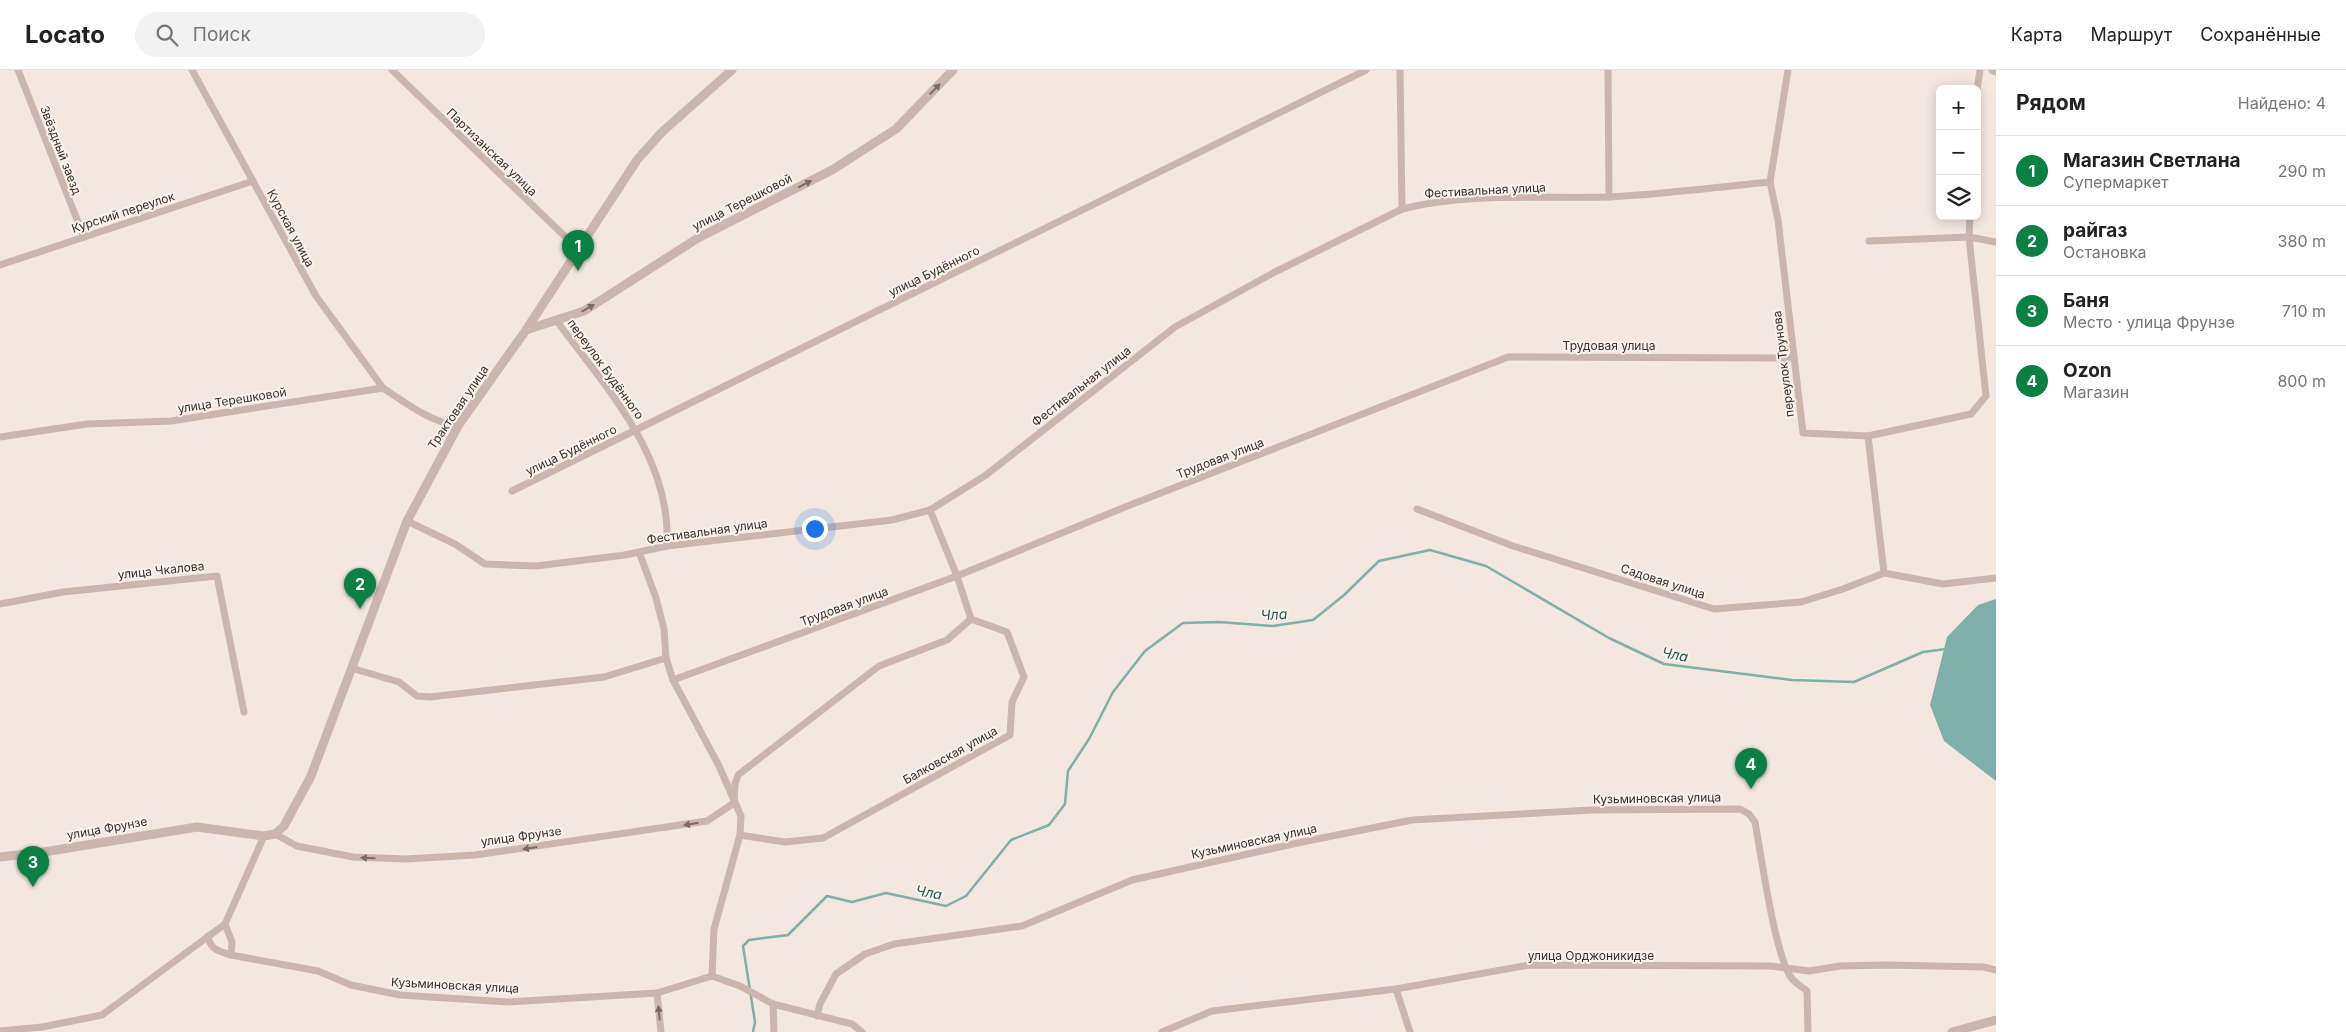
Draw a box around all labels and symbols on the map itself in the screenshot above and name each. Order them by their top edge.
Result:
one-way arrow [929,83,941,95]
street label: Звёздный заезд [37,103,85,197]
street label: Партизанская улица [444,105,540,199]
street label: улица Терешковой [690,170,794,234]
street label: Фестивальная улица [1424,179,1546,201]
one-way arrow [798,180,812,188]
street label: Курская улица [264,187,318,269]
street label: Курский переулок [70,188,177,236]
pin: 1 [562,230,594,271]
street label: улица Будённого [886,242,982,300]
one-way arrow [581,304,596,312]
street label: переулок Трунова [1769,310,1797,418]
street label: переулок Будённого [565,316,647,422]
street label: Трудовая улица [1563,338,1655,353]
street label: Фестивальная улица [1028,343,1134,429]
street label: Трактовая улица [424,362,492,452]
street label: улица Терешковой [177,384,287,416]
street label: улица Будённого [523,421,619,479]
street label: Трудовая улица [1174,434,1266,482]
street label: Фестивальная улица [646,515,768,547]
your location [802,516,828,542]
street label: улица Чкалова [117,558,205,582]
street label: Садовая улица [1619,560,1707,602]
pin: 2 [344,568,376,609]
street label: Трудовая улица [798,583,890,629]
water label: Чла [1260,605,1288,623]
water label: Чла [1660,643,1690,665]
street label: Балковская улица [900,723,1000,787]
pin: 4 [1735,748,1767,789]
street label: Кузьминовская улица [1593,789,1721,807]
street label: улица Фрунзе [66,814,148,842]
one-way arrow [682,820,698,828]
street label: Кузьминовская улица [1190,820,1318,862]
street label: улица Фрунзе [480,823,562,849]
one-way arrow [522,844,538,852]
pin: 3 [17,846,49,887]
one-way arrow [360,853,376,861]
water label: Чла [914,881,944,903]
street label: улица Орджоникидзе [1528,948,1654,963]
street label: Кузьминовская улица [391,974,519,996]
one-way arrow [655,1004,663,1020]

